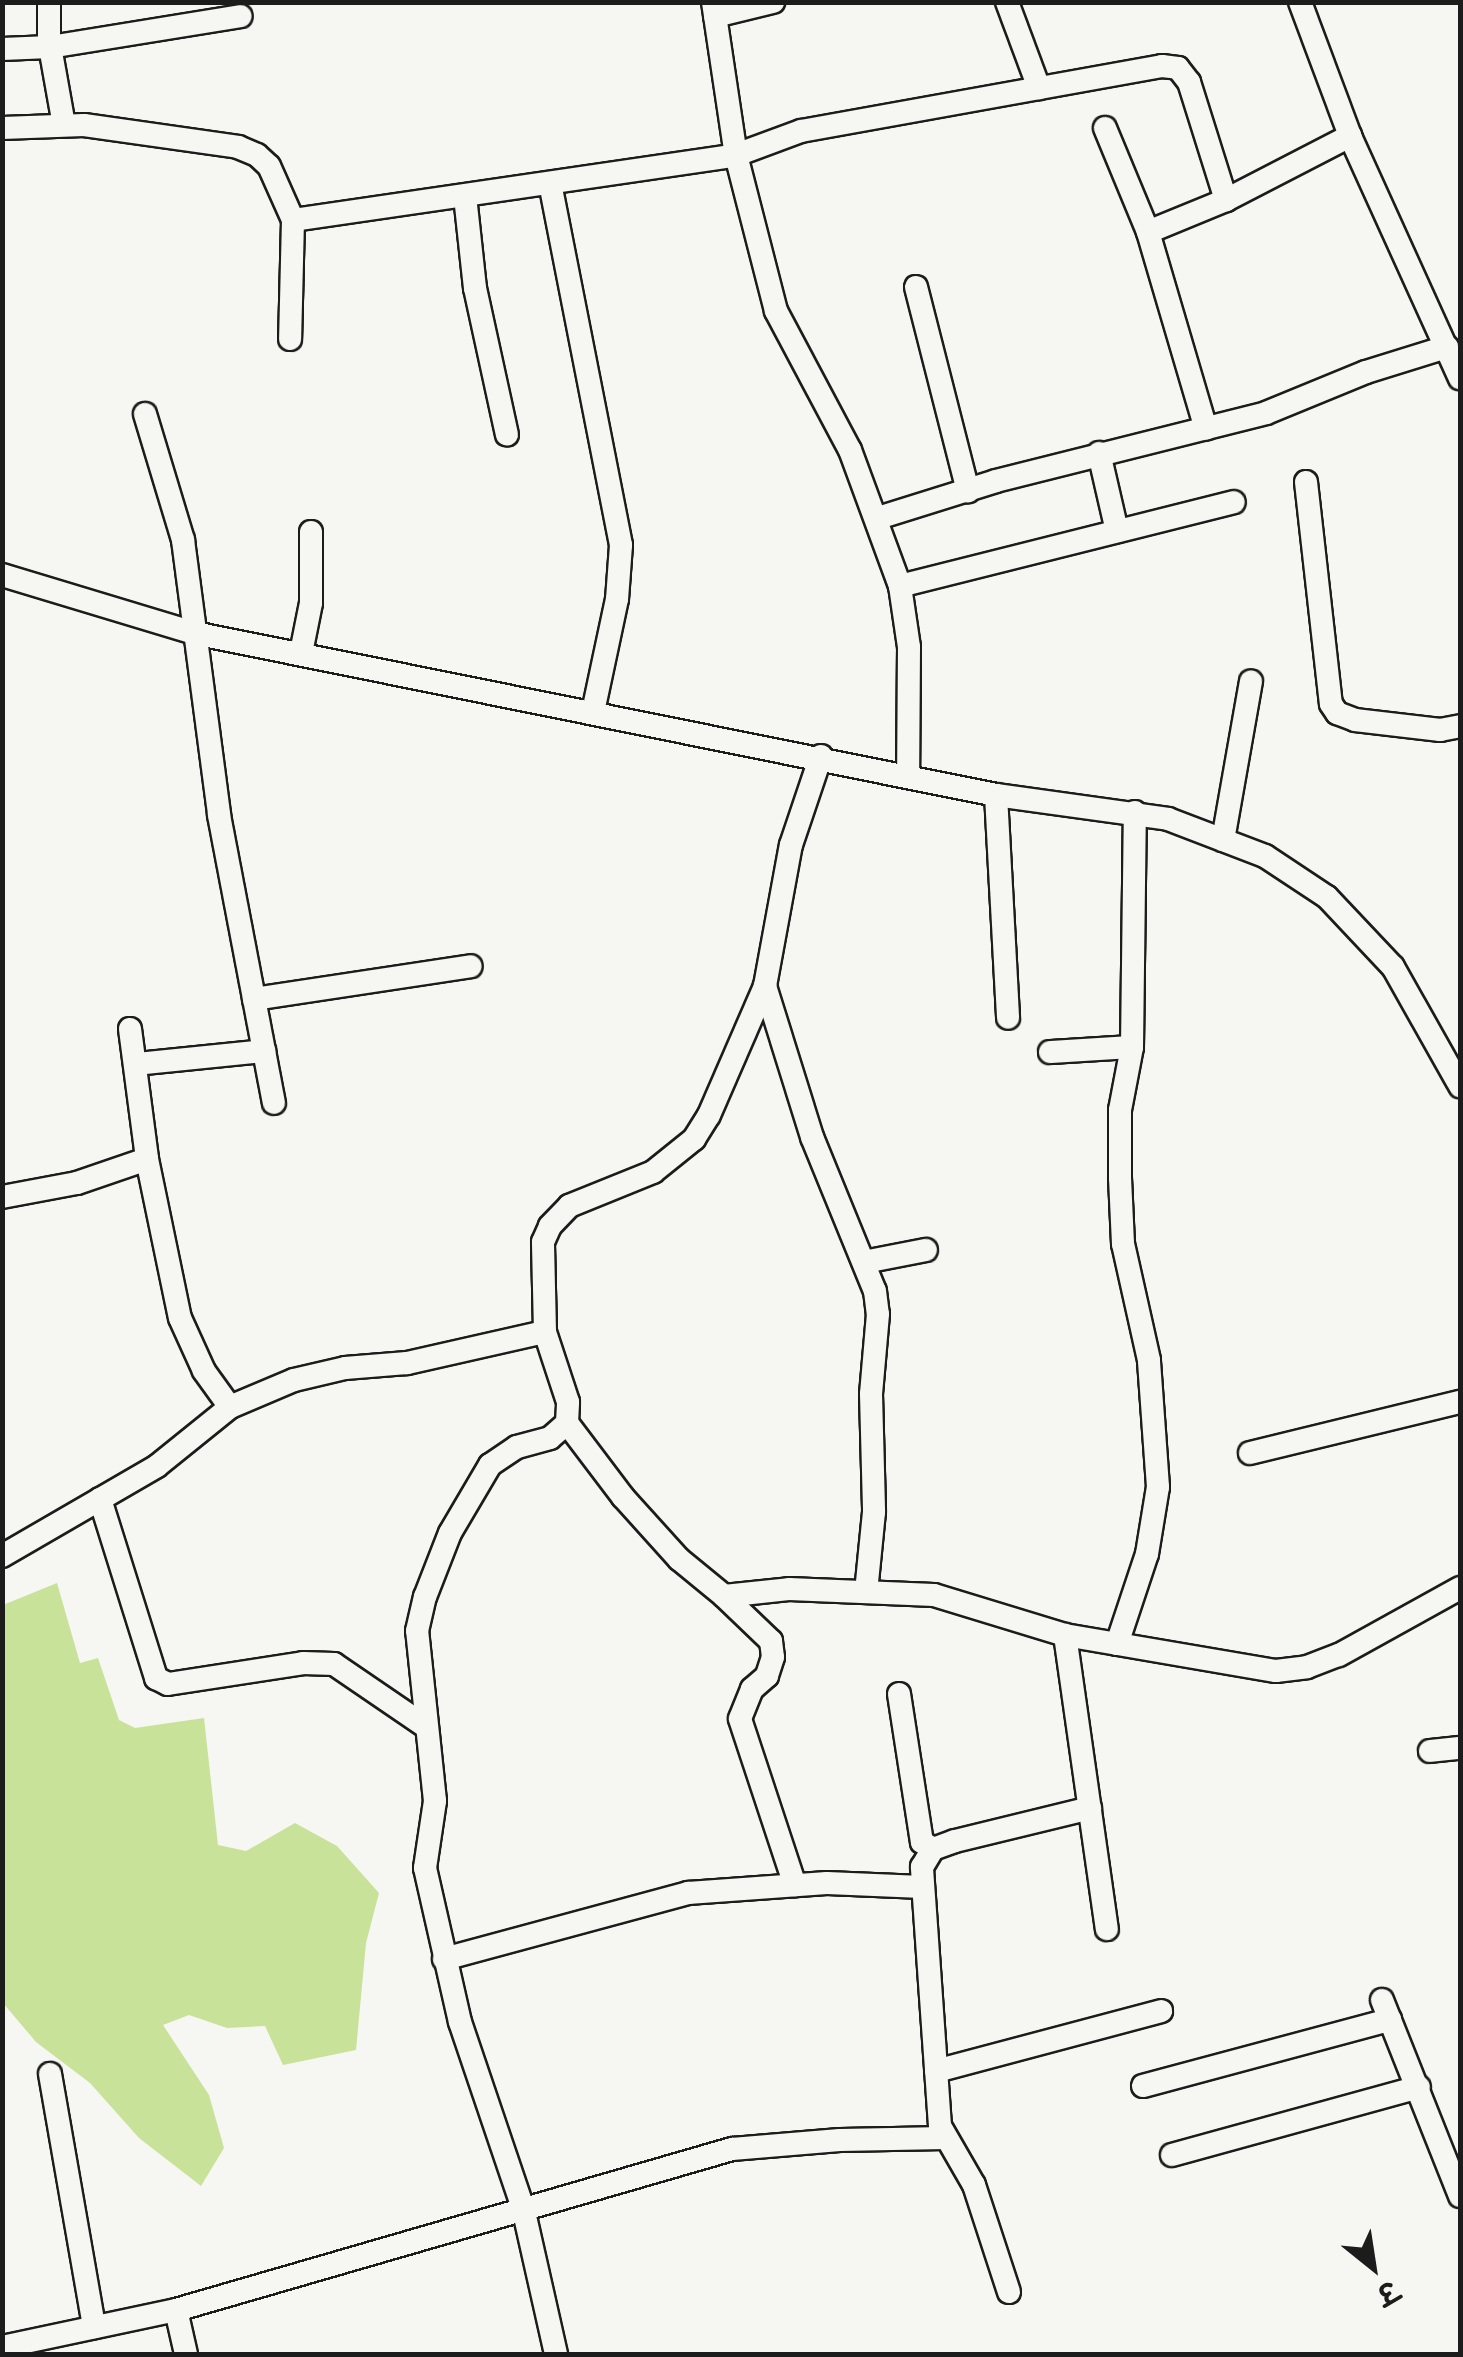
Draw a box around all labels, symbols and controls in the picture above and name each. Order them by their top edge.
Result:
north arrow [1323,2217,1423,2317]
text: उ [1370,2272,1406,2314]

